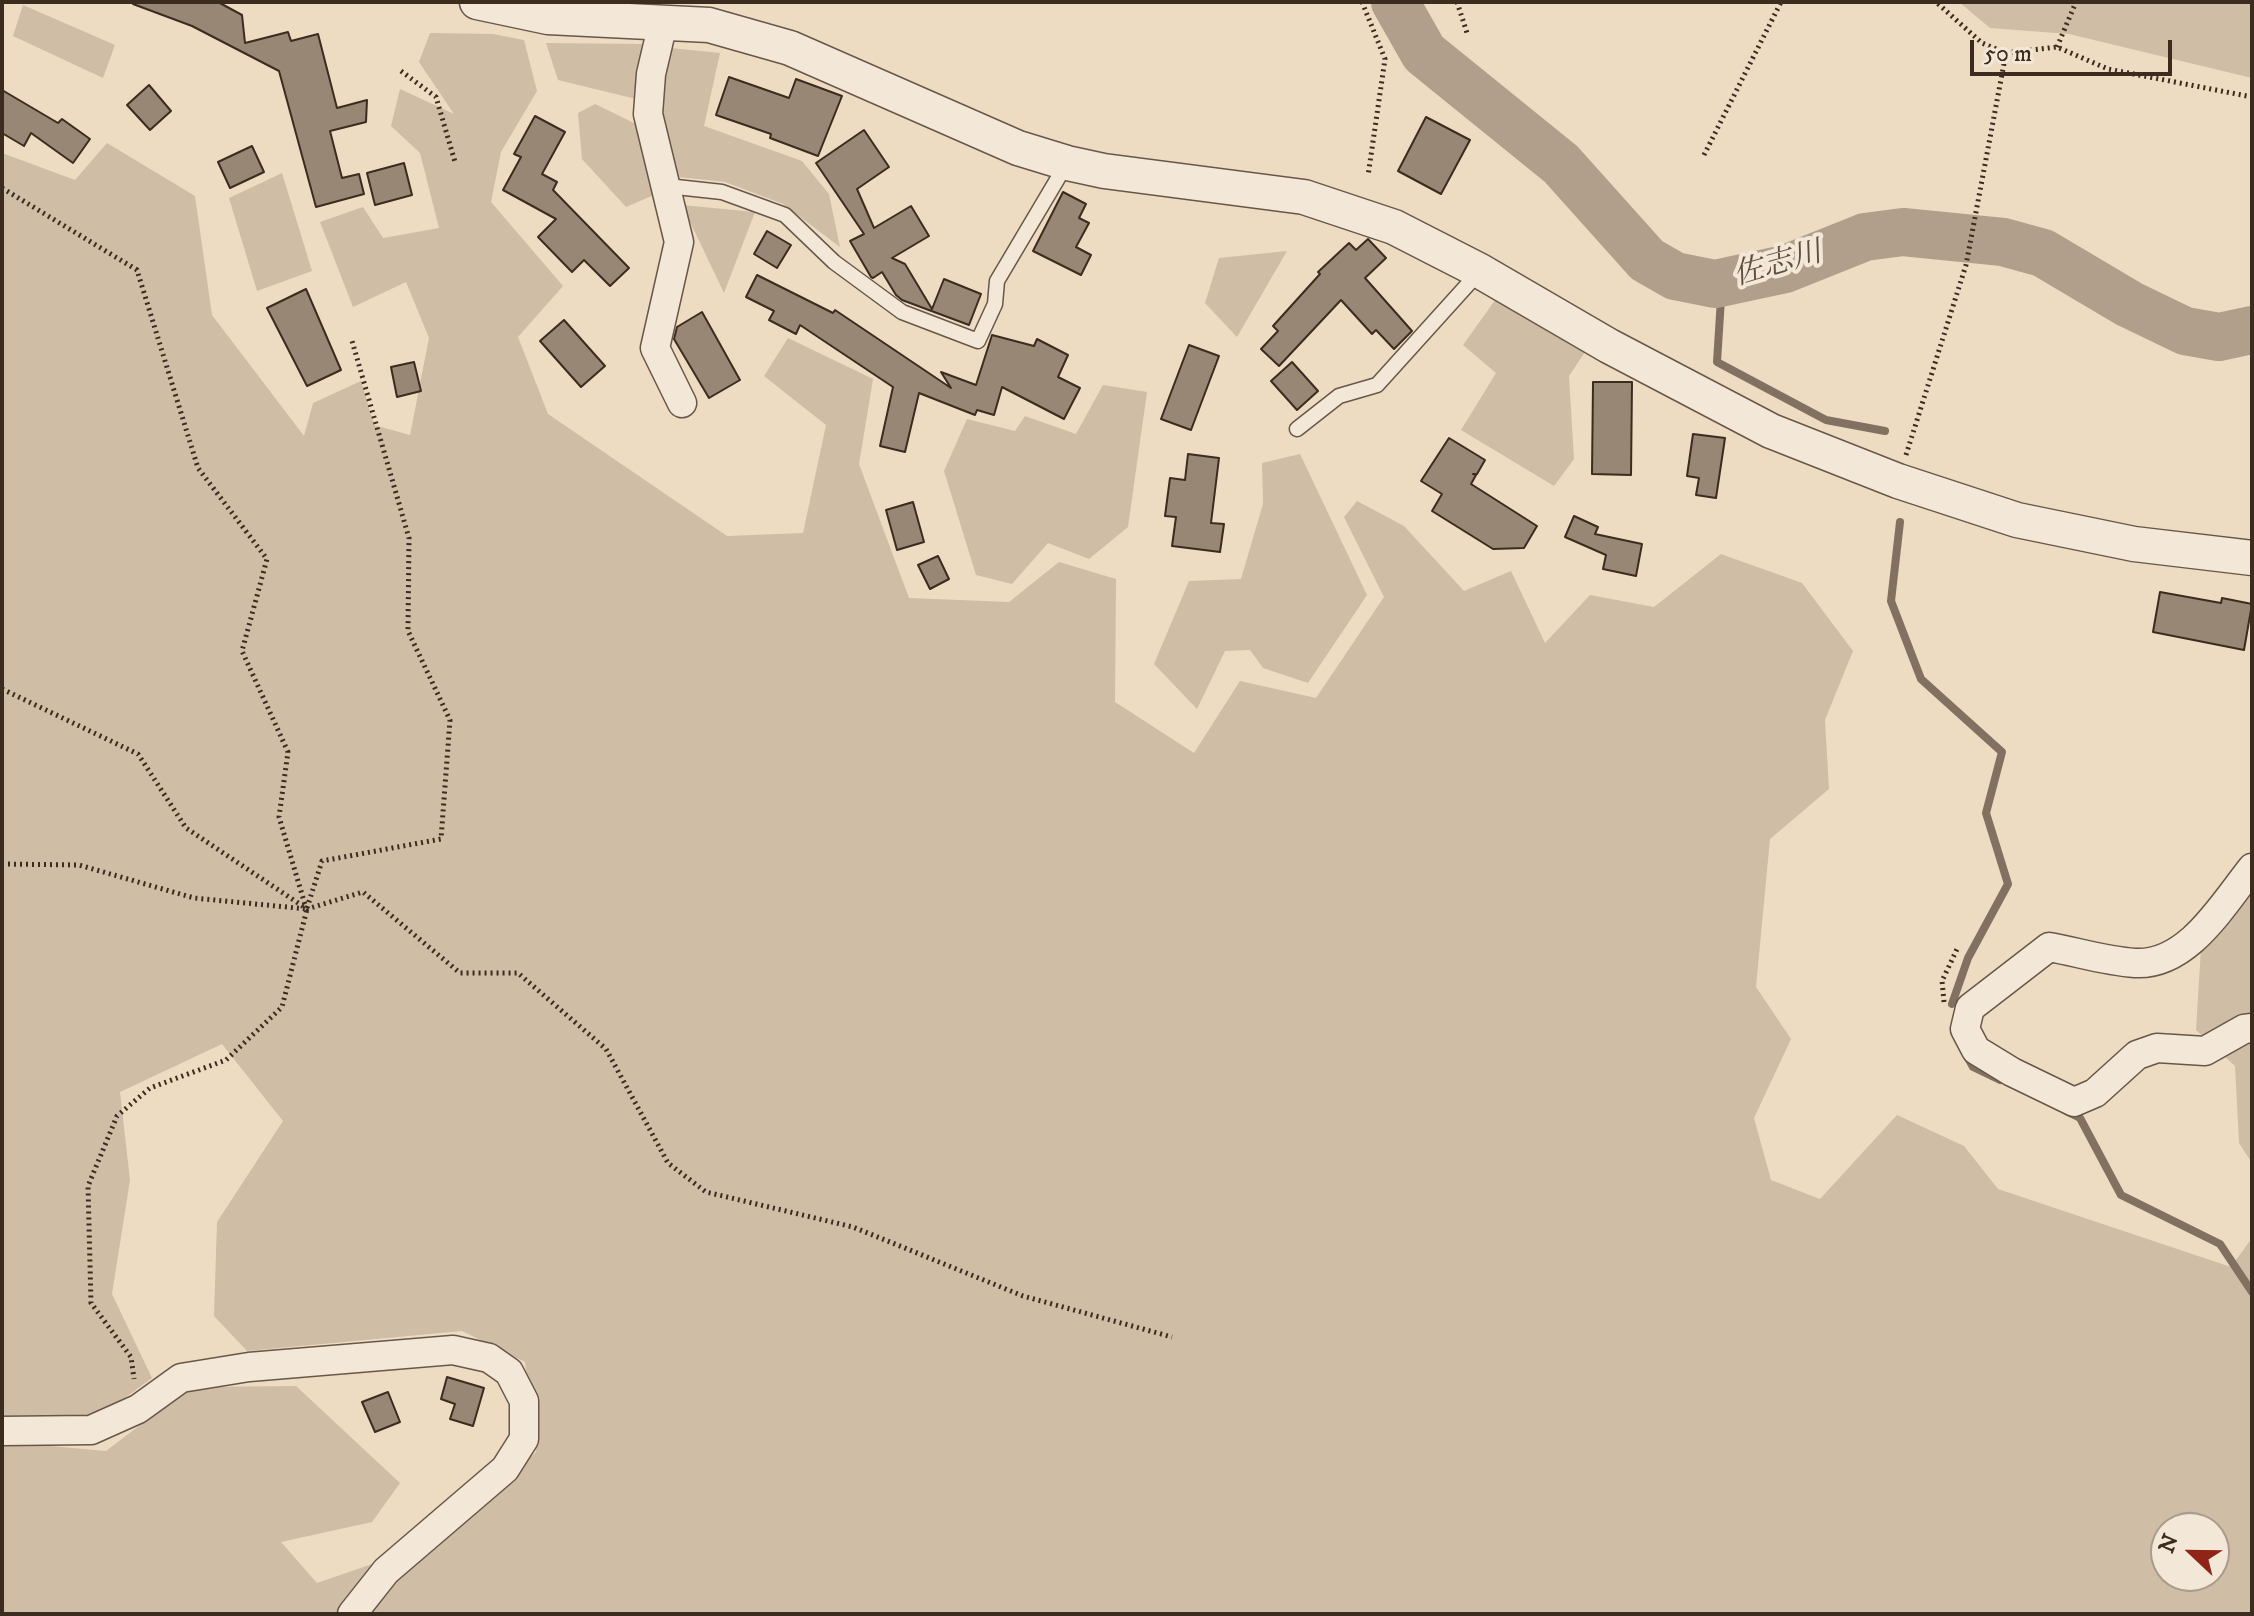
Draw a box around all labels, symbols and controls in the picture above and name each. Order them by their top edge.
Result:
scale bar [1974,24,2176,74]
text: 50 m [1984,39,2032,69]
water label: 佐志川 [1730,236,1826,296]
north arrow [2150,1512,2230,1592]
text: N [2153,1530,2185,1557]

